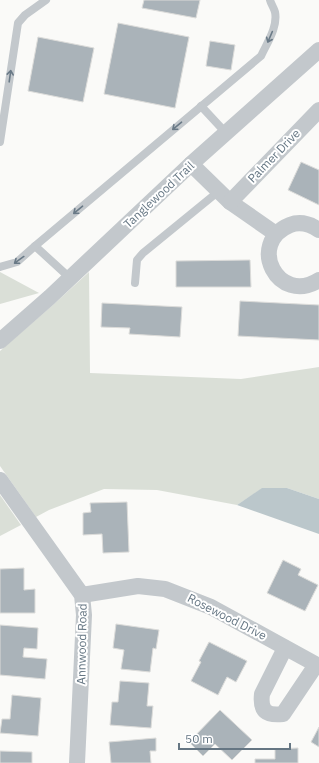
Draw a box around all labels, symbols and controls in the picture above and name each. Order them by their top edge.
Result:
one-way arrow [265,31,273,43]
one-way arrow [6,70,14,83]
one-way arrow [172,122,183,131]
street label: Palmer Drive [244,125,303,186]
street label: Tanglewood Trail [120,158,197,231]
one-way arrow [72,205,83,214]
one-way arrow [13,255,24,264]
street label: Rosewood Drive [185,590,270,643]
street label: Annwood Road [73,603,90,685]
scale bar [179,725,290,751]
text: 50 m [185,731,213,746]

